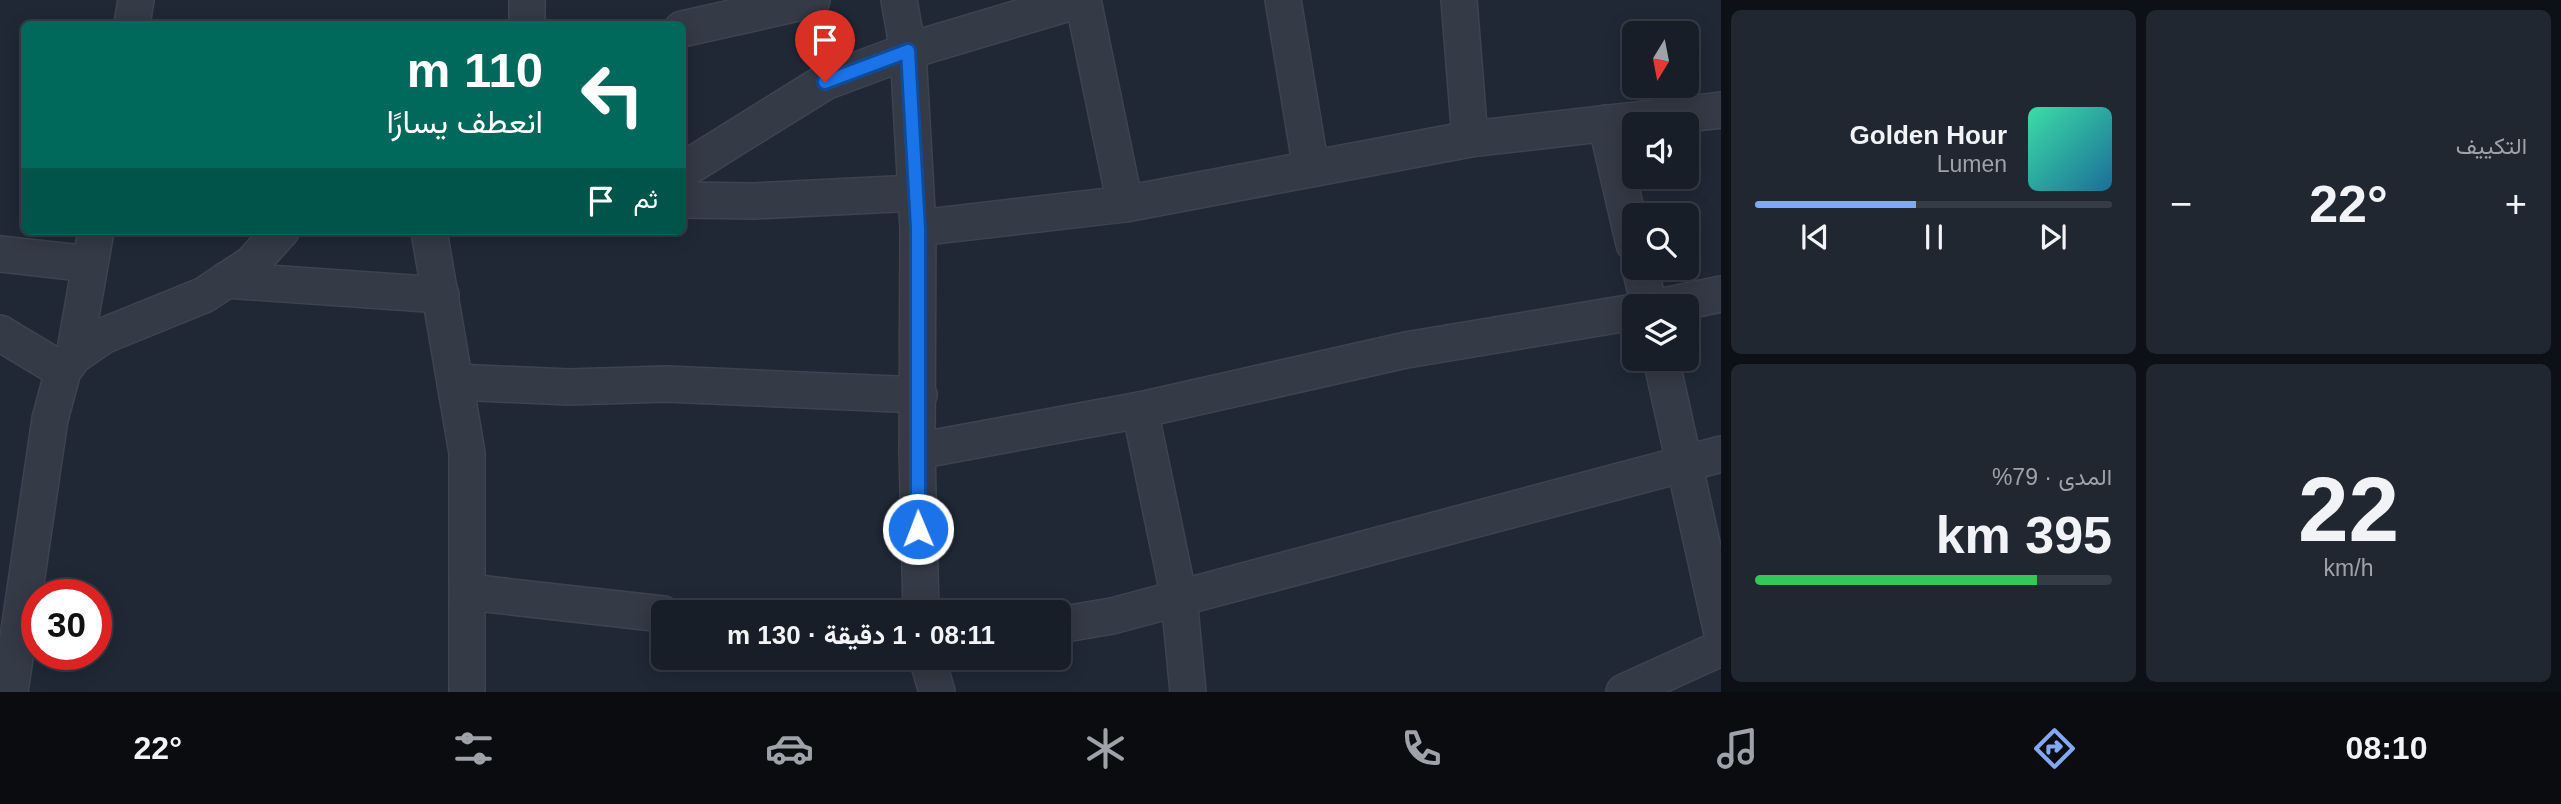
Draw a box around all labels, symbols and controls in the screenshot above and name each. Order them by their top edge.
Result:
pin [795,10,855,82]
icon: arrive [806,21,844,59]
north arrow [1622,21,1699,98]
map controls [1622,21,1699,371]
text: 110 m [407,43,543,97]
icon: left [567,49,658,140]
text: انعطف يسارًا [386,104,543,140]
button: sound [1622,112,1699,189]
text: Golden Hour [1850,120,2007,150]
text: التكييف [2456,133,2527,159]
text: Lumen [1937,151,2007,177]
text: 22° [2309,175,2388,233]
icon: arrive [582,182,620,220]
text: − [2170,183,2192,225]
text: + [2505,183,2527,225]
text: ثم [634,184,658,214]
button: search [1622,203,1699,280]
icon: previous [1796,218,1834,256]
icon: pause [1915,218,1953,256]
icon: next [2034,218,2072,256]
button: layers [1622,294,1699,371]
text: 22 [2298,459,2399,560]
text: المدى · 79% [1992,464,2112,490]
position arrow [881,492,955,566]
text: 395 km [1936,506,2112,564]
text: km/h [2324,555,2373,581]
speed limit sign: 30 [21,579,112,670]
text: 08:11 · 1 دقيقة · 130 m [727,620,995,650]
icon: filters [449,724,498,773]
icon: car [765,724,814,773]
icon: climate [1081,724,1130,773]
icon: phone [1397,724,1446,773]
icon: music [1713,724,1762,773]
icon: directions [2030,724,2079,773]
text: 22° [134,730,182,766]
text: 08:10 [2346,730,2427,766]

